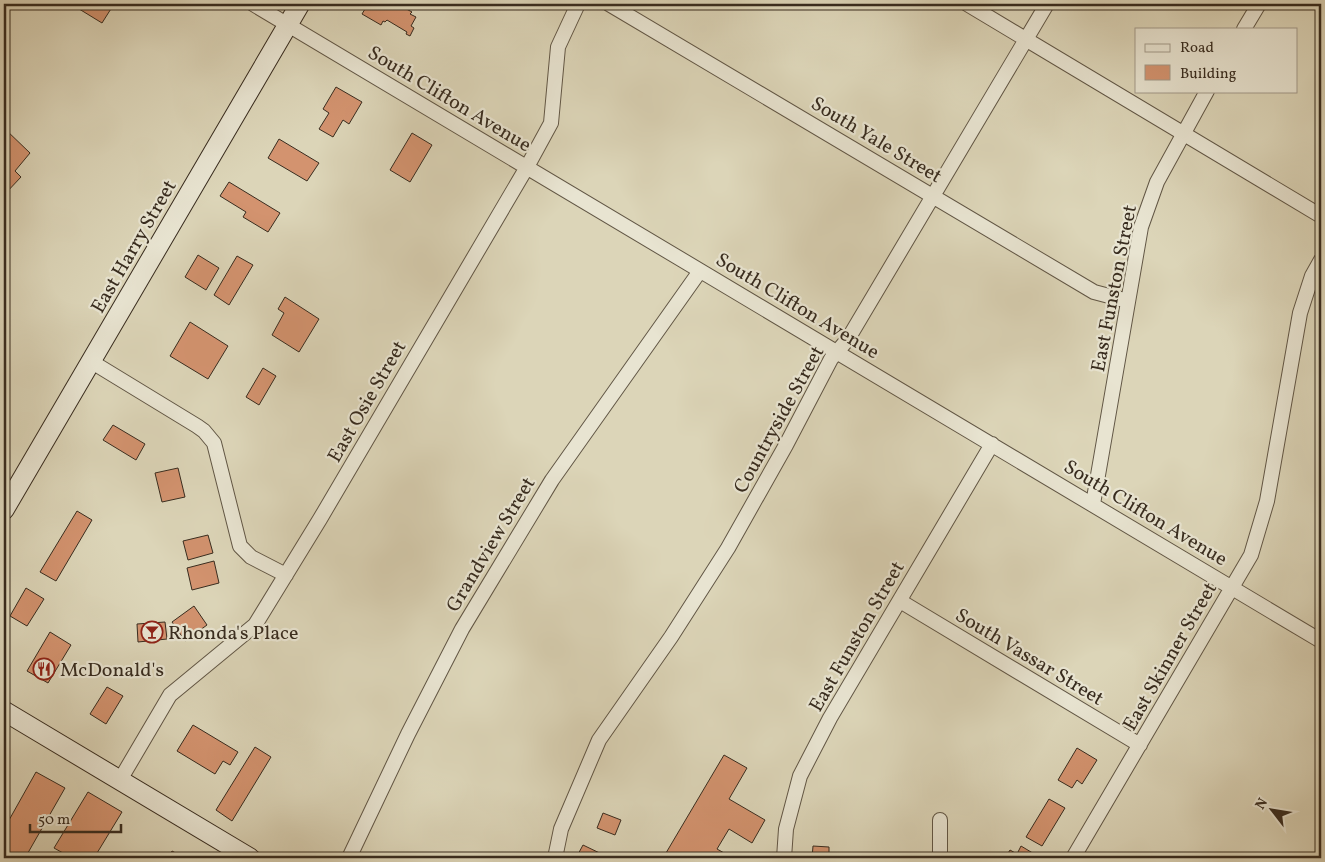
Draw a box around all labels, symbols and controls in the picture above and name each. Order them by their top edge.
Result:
legend [1135,28,1298,92]
text: Road [1180,38,1214,59]
street label: South Clifton Avenue [362,40,536,160]
text: Building [1180,64,1237,85]
street label: South Yale Street [805,90,947,191]
street label: East Harry Street [85,175,184,319]
street label: East Funston Street [1085,202,1145,374]
street label: South Clifton Avenue [710,247,884,367]
street label: East Osie Street [321,336,414,468]
street label: Countryside Street [728,341,832,499]
street label: South Clifton Avenue [1058,454,1232,574]
street label: Grandview Street [440,472,543,618]
street label: East Funston Street [803,556,912,718]
street label: East Skinner Street [1117,577,1225,737]
street label: South Vassar Street [949,602,1109,713]
bar icon: Rhonda's Place [140,620,164,644]
place label: Rhonda's Place [168,620,299,648]
restaurant icon: McDonald's [32,657,56,681]
place label: McDonald's [60,657,164,685]
north arrow [1248,784,1298,834]
text: N [1251,795,1273,813]
scale bar [30,802,121,834]
text: 50 m [38,810,70,831]

